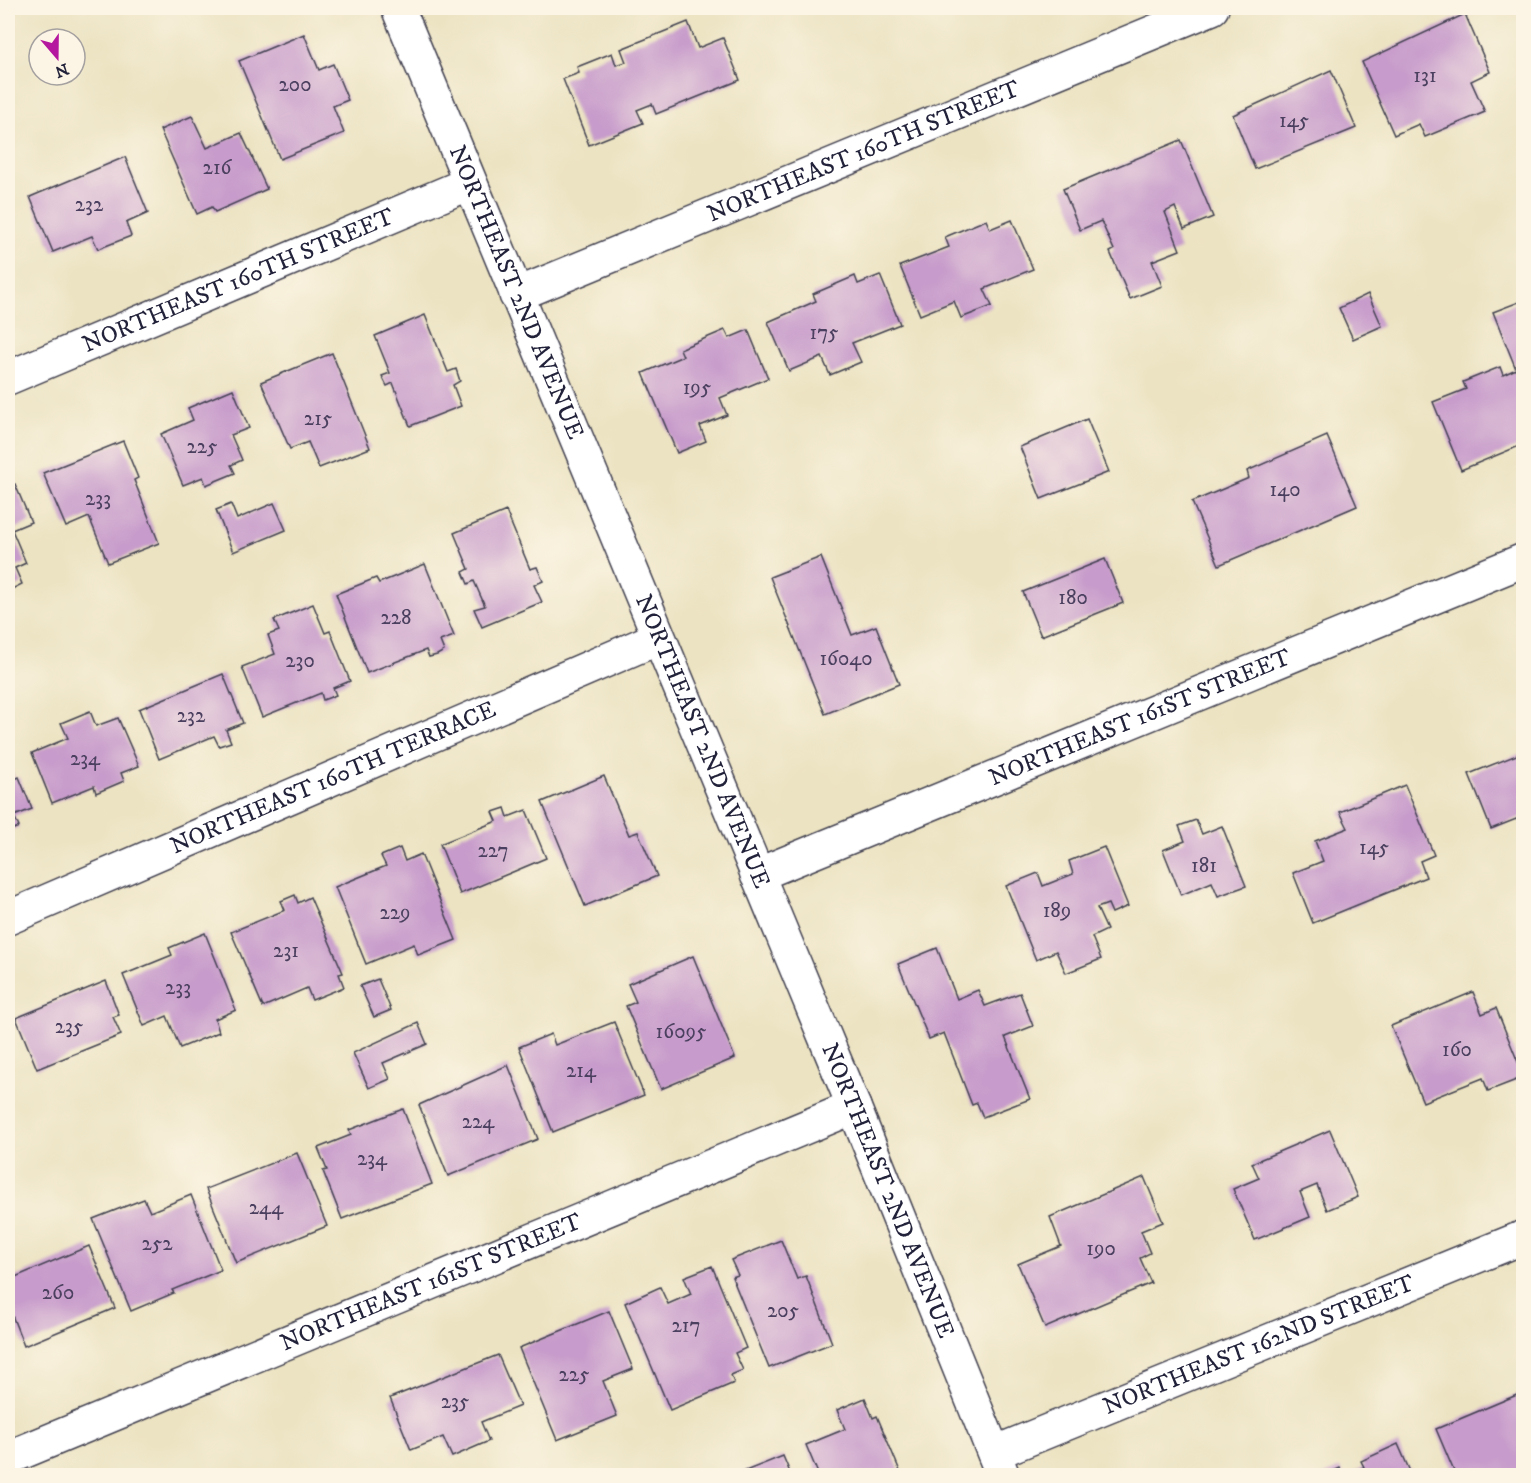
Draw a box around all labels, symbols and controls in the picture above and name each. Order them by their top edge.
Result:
north arrow [27,27,87,87]
text: N [52,59,71,82]
house number: 131 [1413,63,1437,89]
house number: 200 [279,72,311,98]
street label: NORTHEAST 160TH STREET [703,74,1024,229]
house number: 145 [1279,108,1309,134]
street label: NORTHEAST 2ND AVENUE [442,141,590,444]
house number: 216 [203,155,233,181]
house number: 232 [75,192,104,218]
street label: NORTHEAST 160TH STREET [78,202,399,360]
house number: 175 [809,320,839,346]
house number: 195 [683,375,711,401]
house number: 215 [304,406,332,432]
house number: 225 [187,434,217,460]
house number: 140 [1269,477,1301,503]
house number: 233 [85,486,111,512]
house number: 180 [1058,585,1088,611]
street label: NORTHEAST 2ND AVENUE [628,590,777,893]
house number: 228 [380,605,412,631]
street label: NORTHEAST 161ST STREET [985,642,1295,793]
house number: 16040 [819,646,873,672]
house number: 230 [285,648,315,674]
street label: NORTHEAST 160TH TERRACE [166,695,500,861]
house number: 232 [177,703,206,729]
house number: 234 [70,746,101,772]
house number: 145 [1359,835,1389,861]
house number: 227 [477,838,509,864]
house number: 181 [1191,853,1217,879]
house number: 189 [1043,898,1071,924]
house number: 229 [379,900,411,926]
house number: 231 [273,938,299,964]
house number: 233 [165,975,191,1001]
house number: 235 [55,1014,83,1040]
house number: 16095 [656,1019,706,1045]
house number: 160 [1442,1037,1472,1063]
street label: NORTHEAST 2ND AVENUE [814,1039,961,1342]
house number: 214 [566,1058,597,1084]
house number: 224 [462,1109,495,1135]
house number: 234 [357,1146,388,1172]
house number: 244 [249,1195,284,1221]
street label: NORTHEAST 161ST STREET [276,1207,586,1358]
house number: 252 [142,1231,173,1257]
house number: 190 [1086,1236,1116,1262]
street label: NORTHEAST 162ND STREET [1099,1268,1419,1422]
house number: 260 [42,1280,74,1306]
house number: 205 [767,1298,799,1324]
house number: 217 [671,1313,701,1339]
house number: 225 [559,1362,589,1388]
house number: 235 [441,1389,469,1415]

